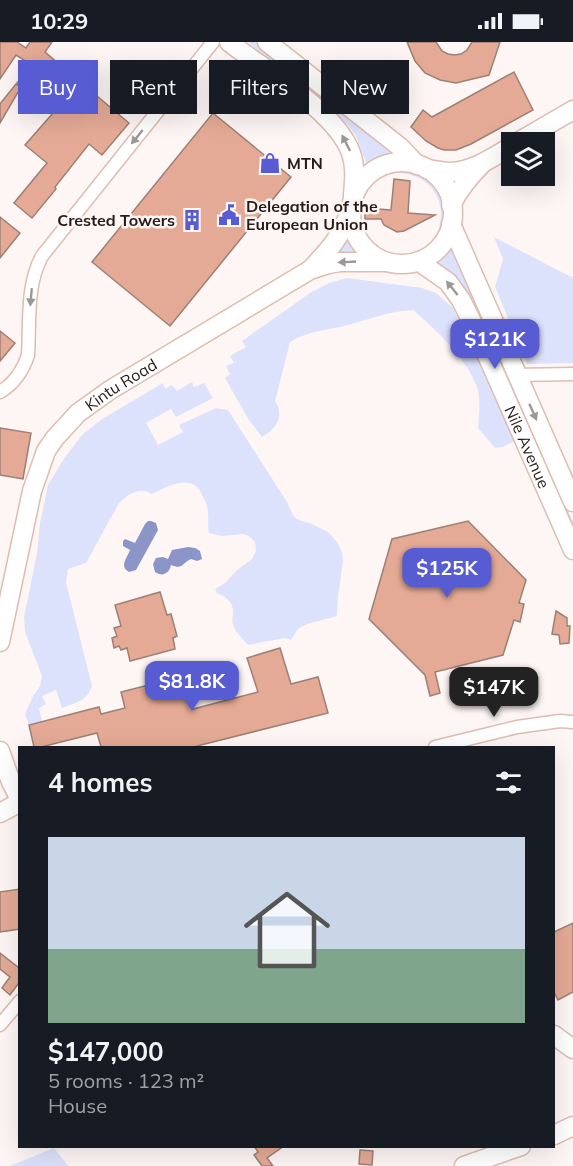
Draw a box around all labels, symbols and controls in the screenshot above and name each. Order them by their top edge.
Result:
text: 10:29 [30,7,88,35]
chip: Buy [18,60,98,114]
chip: Rent [110,60,197,114]
chip: Filters [209,60,309,114]
chip: New [321,60,409,114]
one-way arrow [131,129,144,145]
map controls [501,132,555,186]
button: layers [501,132,555,186]
one-way arrow [341,134,350,151]
shop icon: MTN [258,151,282,175]
place label: MTN [287,153,323,173]
place label: Delegation of the European Union [246,196,378,234]
public building icon: Delegation of the European Union [217,203,241,227]
building icon: Crested Towers [180,208,204,232]
place label: Crested Towers [57,210,175,230]
one-way arrow [338,257,357,266]
one-way arrow [445,280,458,296]
one-way arrow [26,287,36,306]
pin: $121K [453,319,537,370]
text: $121K [464,326,526,351]
street label: Kintu Road [81,354,161,415]
street label: Nile Avenue [500,402,554,491]
one-way arrow [529,404,538,421]
pin: $125K [405,548,489,599]
text: $125K [416,555,478,580]
pin: $81.8K [143,661,241,712]
pin: $147K [452,667,536,718]
text: $81.8K [159,668,225,693]
text: $147K [463,674,525,699]
text: 4 homes [48,766,152,799]
icon: filters [492,766,525,799]
icon: home [233,876,341,984]
text: $147,000 [48,1035,164,1068]
text: 5 rooms · 123 m² [48,1068,204,1093]
text: House [48,1093,107,1118]

